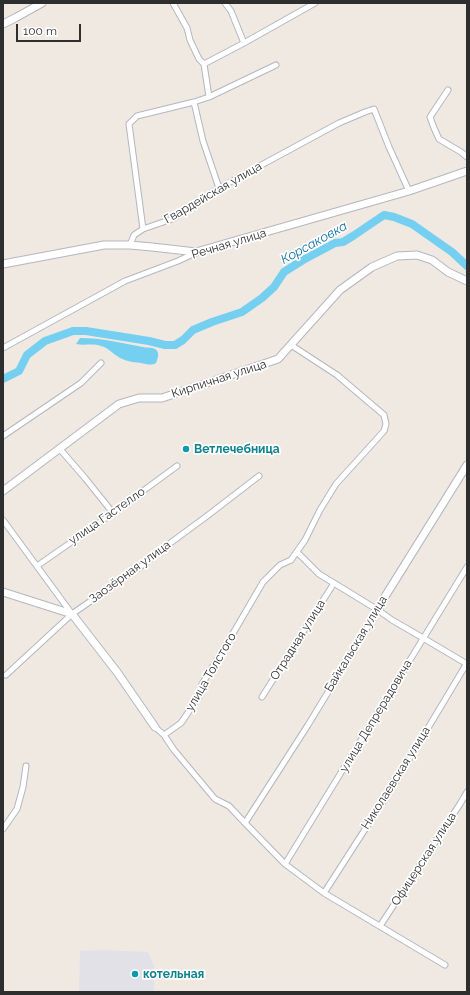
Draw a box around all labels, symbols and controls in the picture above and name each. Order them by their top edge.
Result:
scale bar [18,16,83,42]
text: 100 m [23,24,57,38]
street label: Гвардейская улица [162,159,264,227]
water label: Корсаковка [278,218,350,268]
street label: Речная улица [190,226,268,262]
street label: Кирпичная улица [170,357,268,401]
place label: Ветлечебница [194,442,280,456]
marker: Ветлечебница [181,444,191,454]
street label: улица Гастелло [66,484,148,548]
street label: Заозёрная улица [87,538,173,606]
street label: Байкальская улица [322,593,390,695]
street label: Отрадная улица [267,597,329,683]
street label: улица Толстого [183,630,239,714]
street label: улица Депрерадовича [337,657,415,775]
street label: Николаевская улица [359,724,433,832]
street label: Офицерская улица [388,810,460,908]
place label: котельная [143,967,204,981]
marker: котельная [130,969,140,979]

